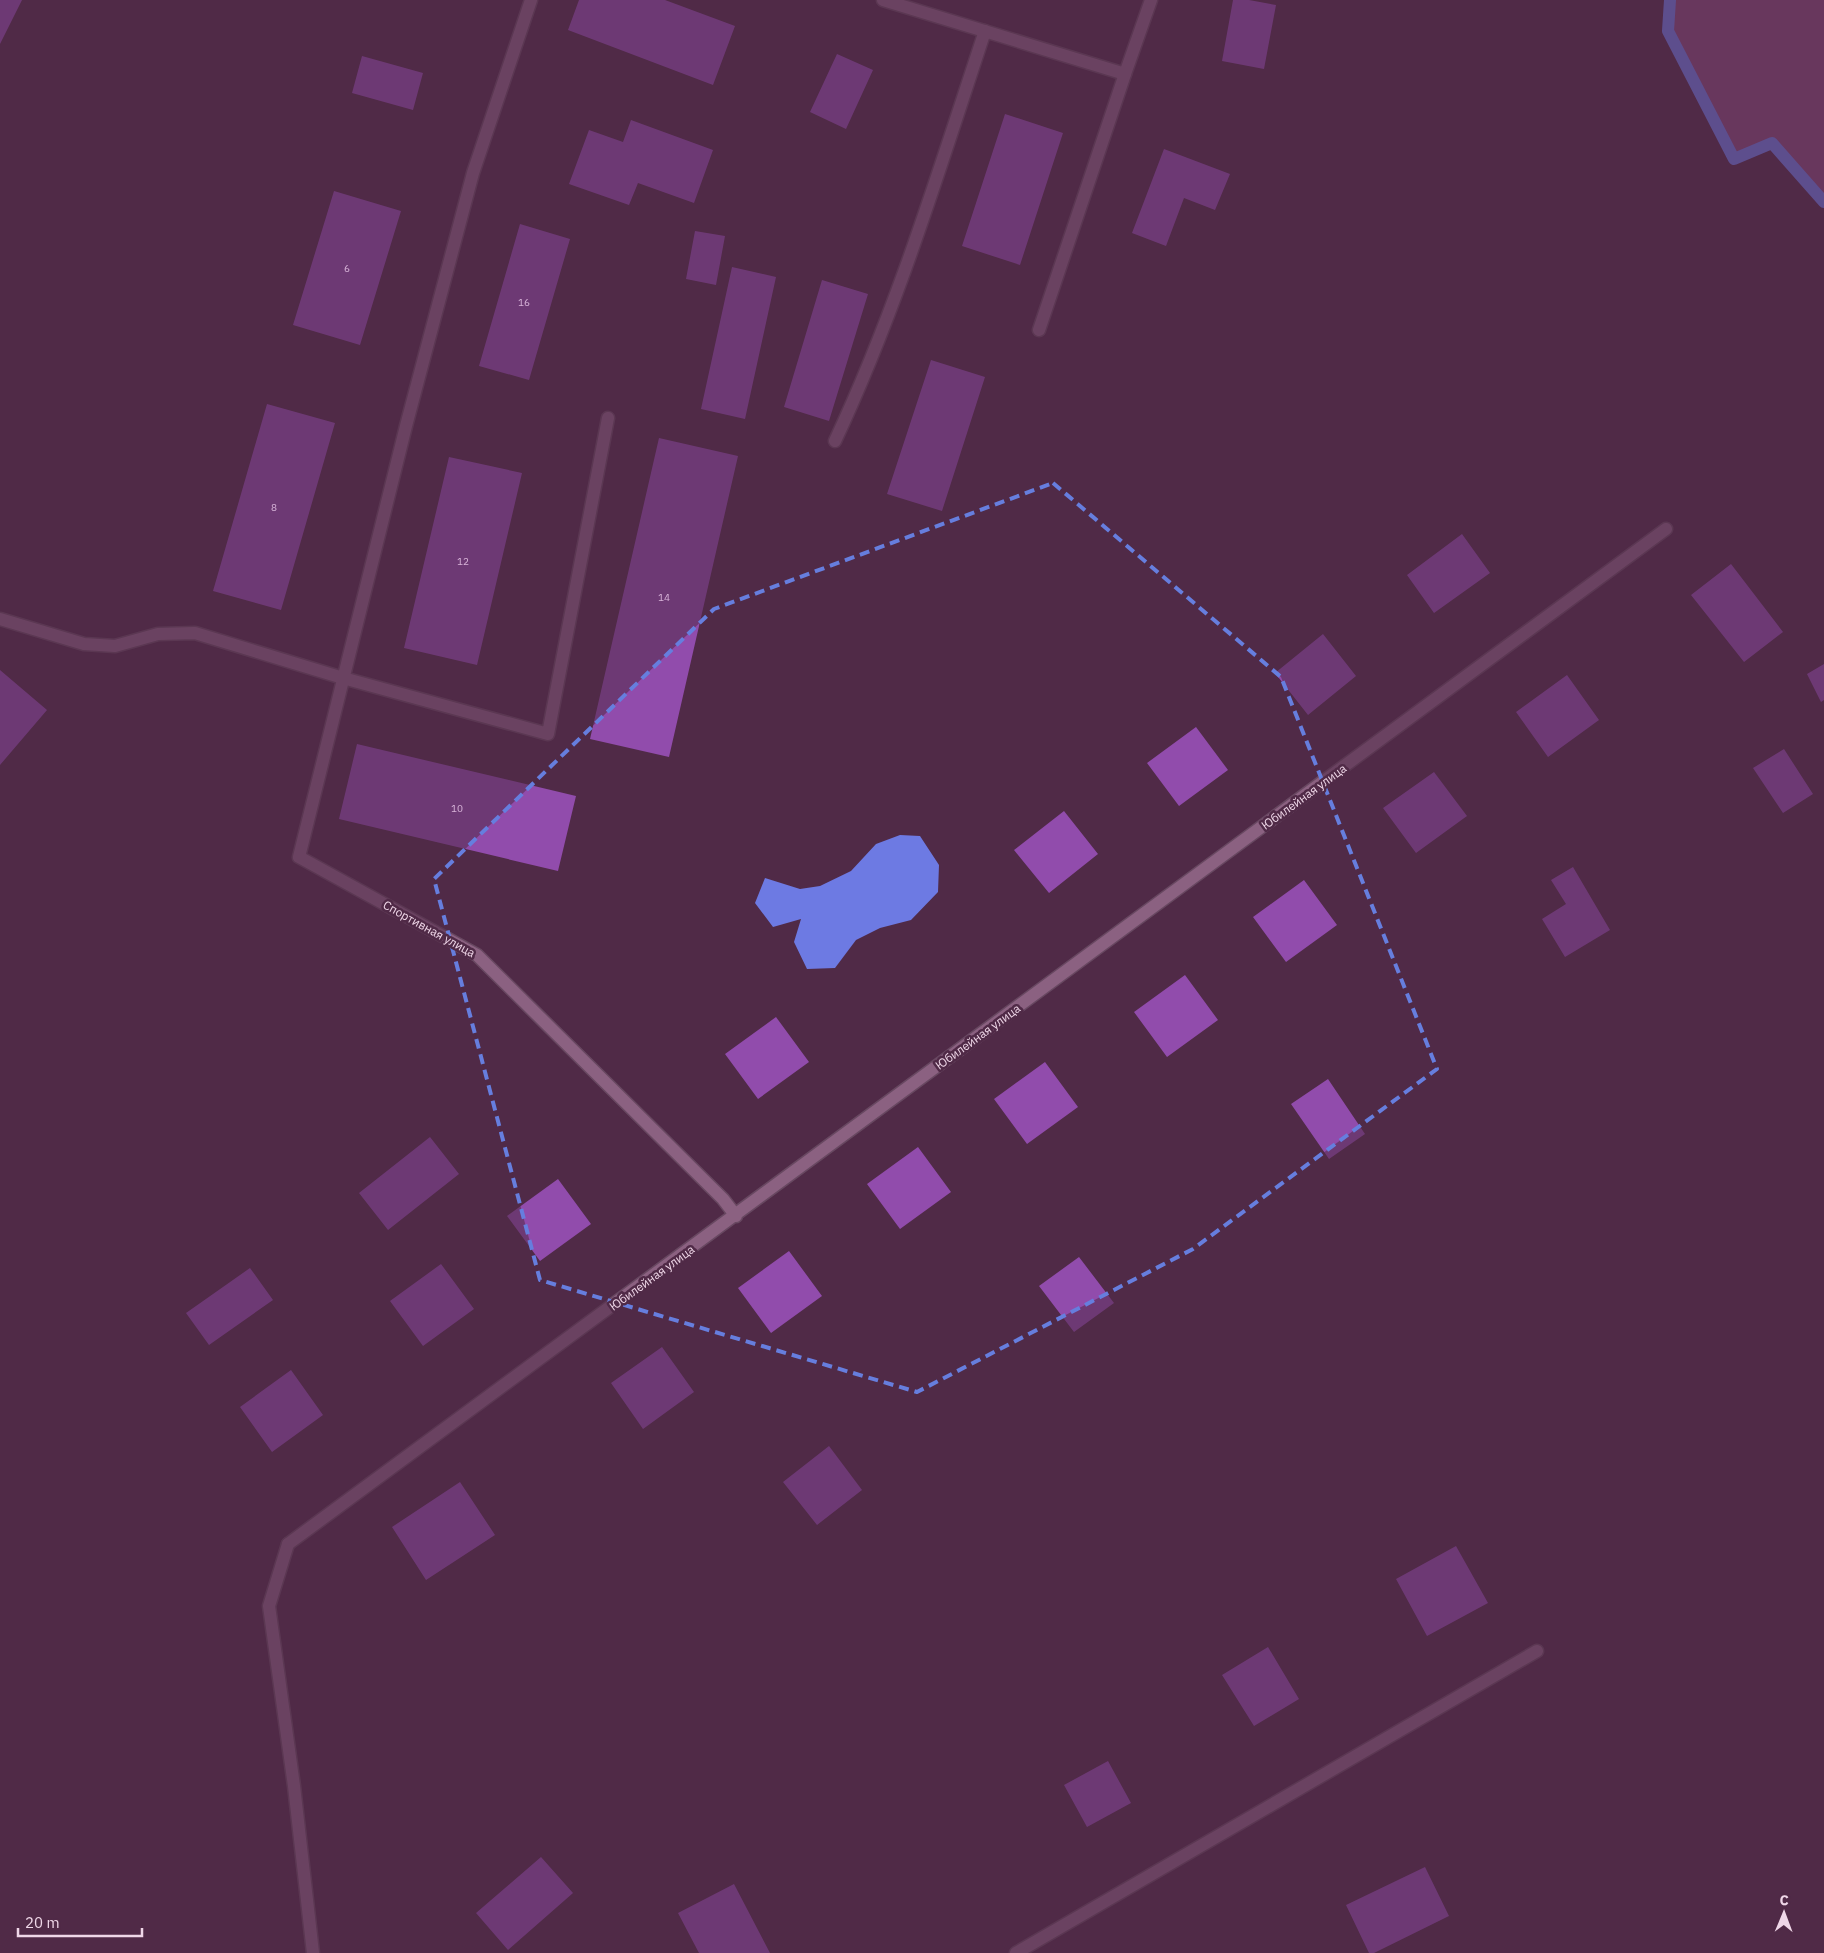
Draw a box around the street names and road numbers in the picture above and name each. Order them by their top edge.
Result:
street label: Юбилейная улица [1258,760,1350,833]
street label: Спортивная улица [380,897,479,960]
street label: Юбилейная улица [932,1000,1024,1073]
street label: Юбилейная улица [606,1241,698,1314]

